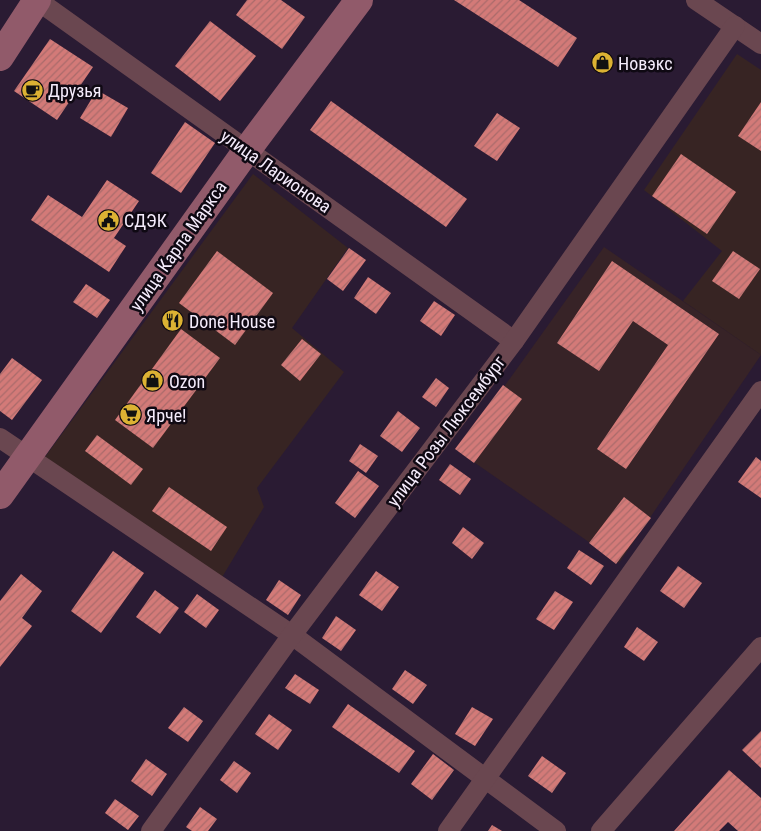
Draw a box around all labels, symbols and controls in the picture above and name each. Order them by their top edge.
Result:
shop icon: Новэкс [590,51,614,75]
place label: Новэкс [618,53,673,74]
cafe icon: Друзья [20,78,44,102]
place label: Друзья [48,80,102,101]
street label: улица Ларионова [217,125,335,217]
street label: улица Карла Маркса [125,177,231,315]
public building icon: СДЭК [96,208,120,232]
place label: СДЭК [124,210,167,231]
restaurant icon: Done House [161,309,185,333]
place label: Done House [189,311,275,332]
street label: улица Розы Люксембург [382,351,510,511]
shop icon: Ozon [141,369,165,393]
place label: Ozon [169,371,205,392]
supermarket icon: Ярче! [118,403,142,427]
place label: Ярче! [146,405,187,426]

